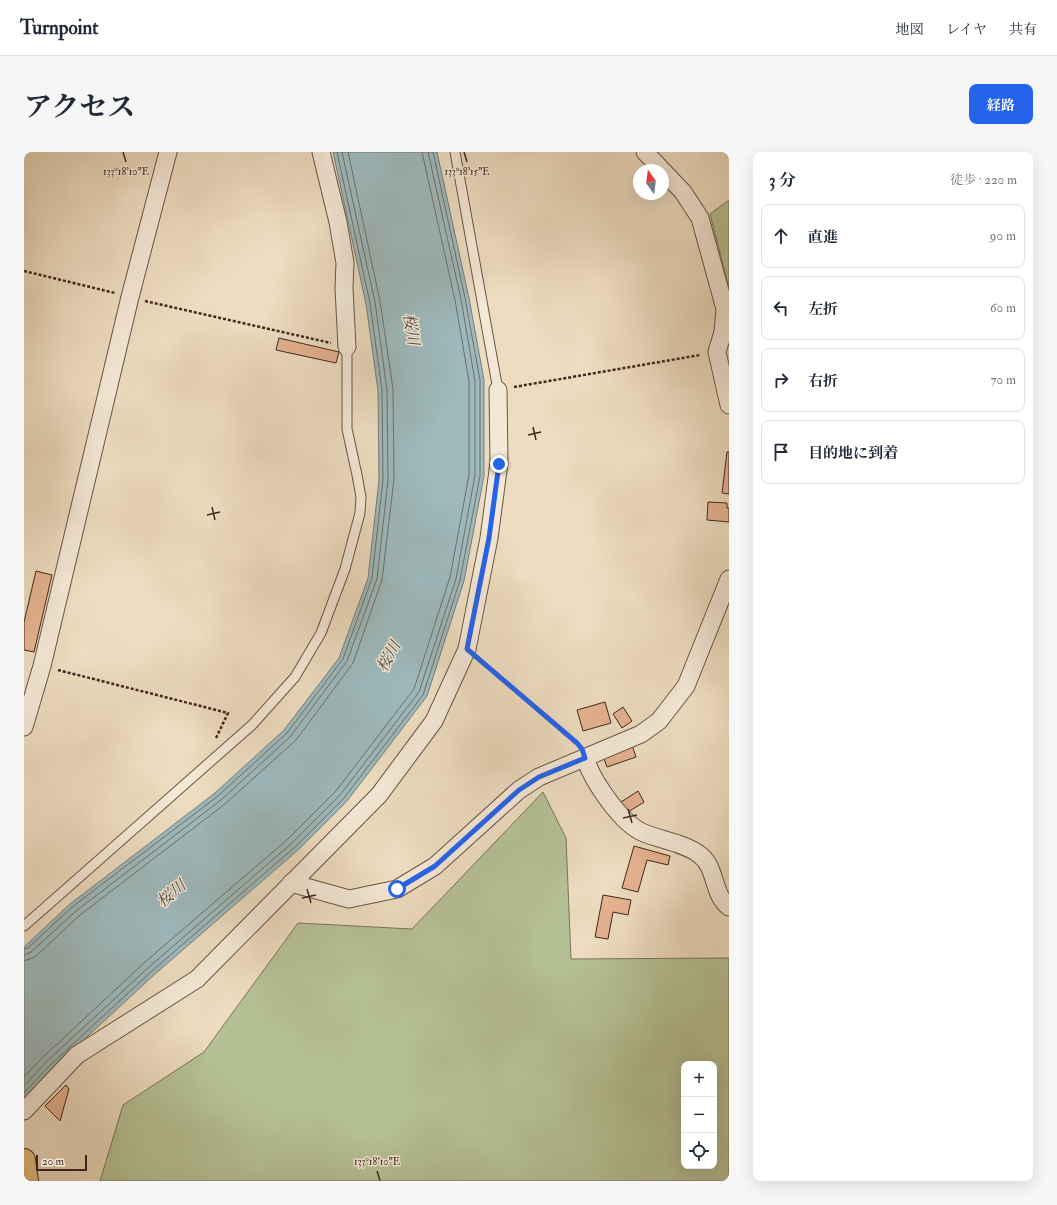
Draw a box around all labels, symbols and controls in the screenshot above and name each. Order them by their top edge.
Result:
text: Turnpoint [20,16,98,40]
text: 地図 [896,21,924,38]
text: レイヤ [946,21,987,38]
text: 共有 [1009,21,1037,38]
button: 経路 [969,84,1033,124]
text: アクセス [24,90,135,125]
north arrow [633,164,669,200]
text: 133°18'10"E [103,166,149,178]
text: 133°18'15"E [444,166,490,178]
text: 3 分 [769,170,796,191]
text: 徒歩 · 220 m [950,172,1017,188]
icon: ahead [770,225,792,247]
text: 直進 [808,228,838,247]
text: 90 m [990,228,1016,244]
icon: left [770,297,792,319]
text: 左折 [808,300,838,319]
text: 60 m [990,300,1016,316]
water label: 桜川 [399,312,424,348]
icon: right [770,369,792,391]
text: 右折 [808,372,838,391]
text: 70 m [991,372,1016,388]
icon: arrive [770,441,792,463]
text: 目的地に到着 [808,444,898,463]
route end [490,455,508,473]
water label: 桜川 [372,636,406,675]
water label: 桜川 [153,875,192,912]
route start [388,880,406,898]
map controls [681,1061,717,1169]
button: + [681,1061,717,1097]
button: − [681,1097,717,1133]
button: locate [681,1133,717,1169]
scale bar [36,1153,87,1172]
text: 20 m [42,1155,64,1168]
text: 133°18'10"E [354,1156,400,1168]

